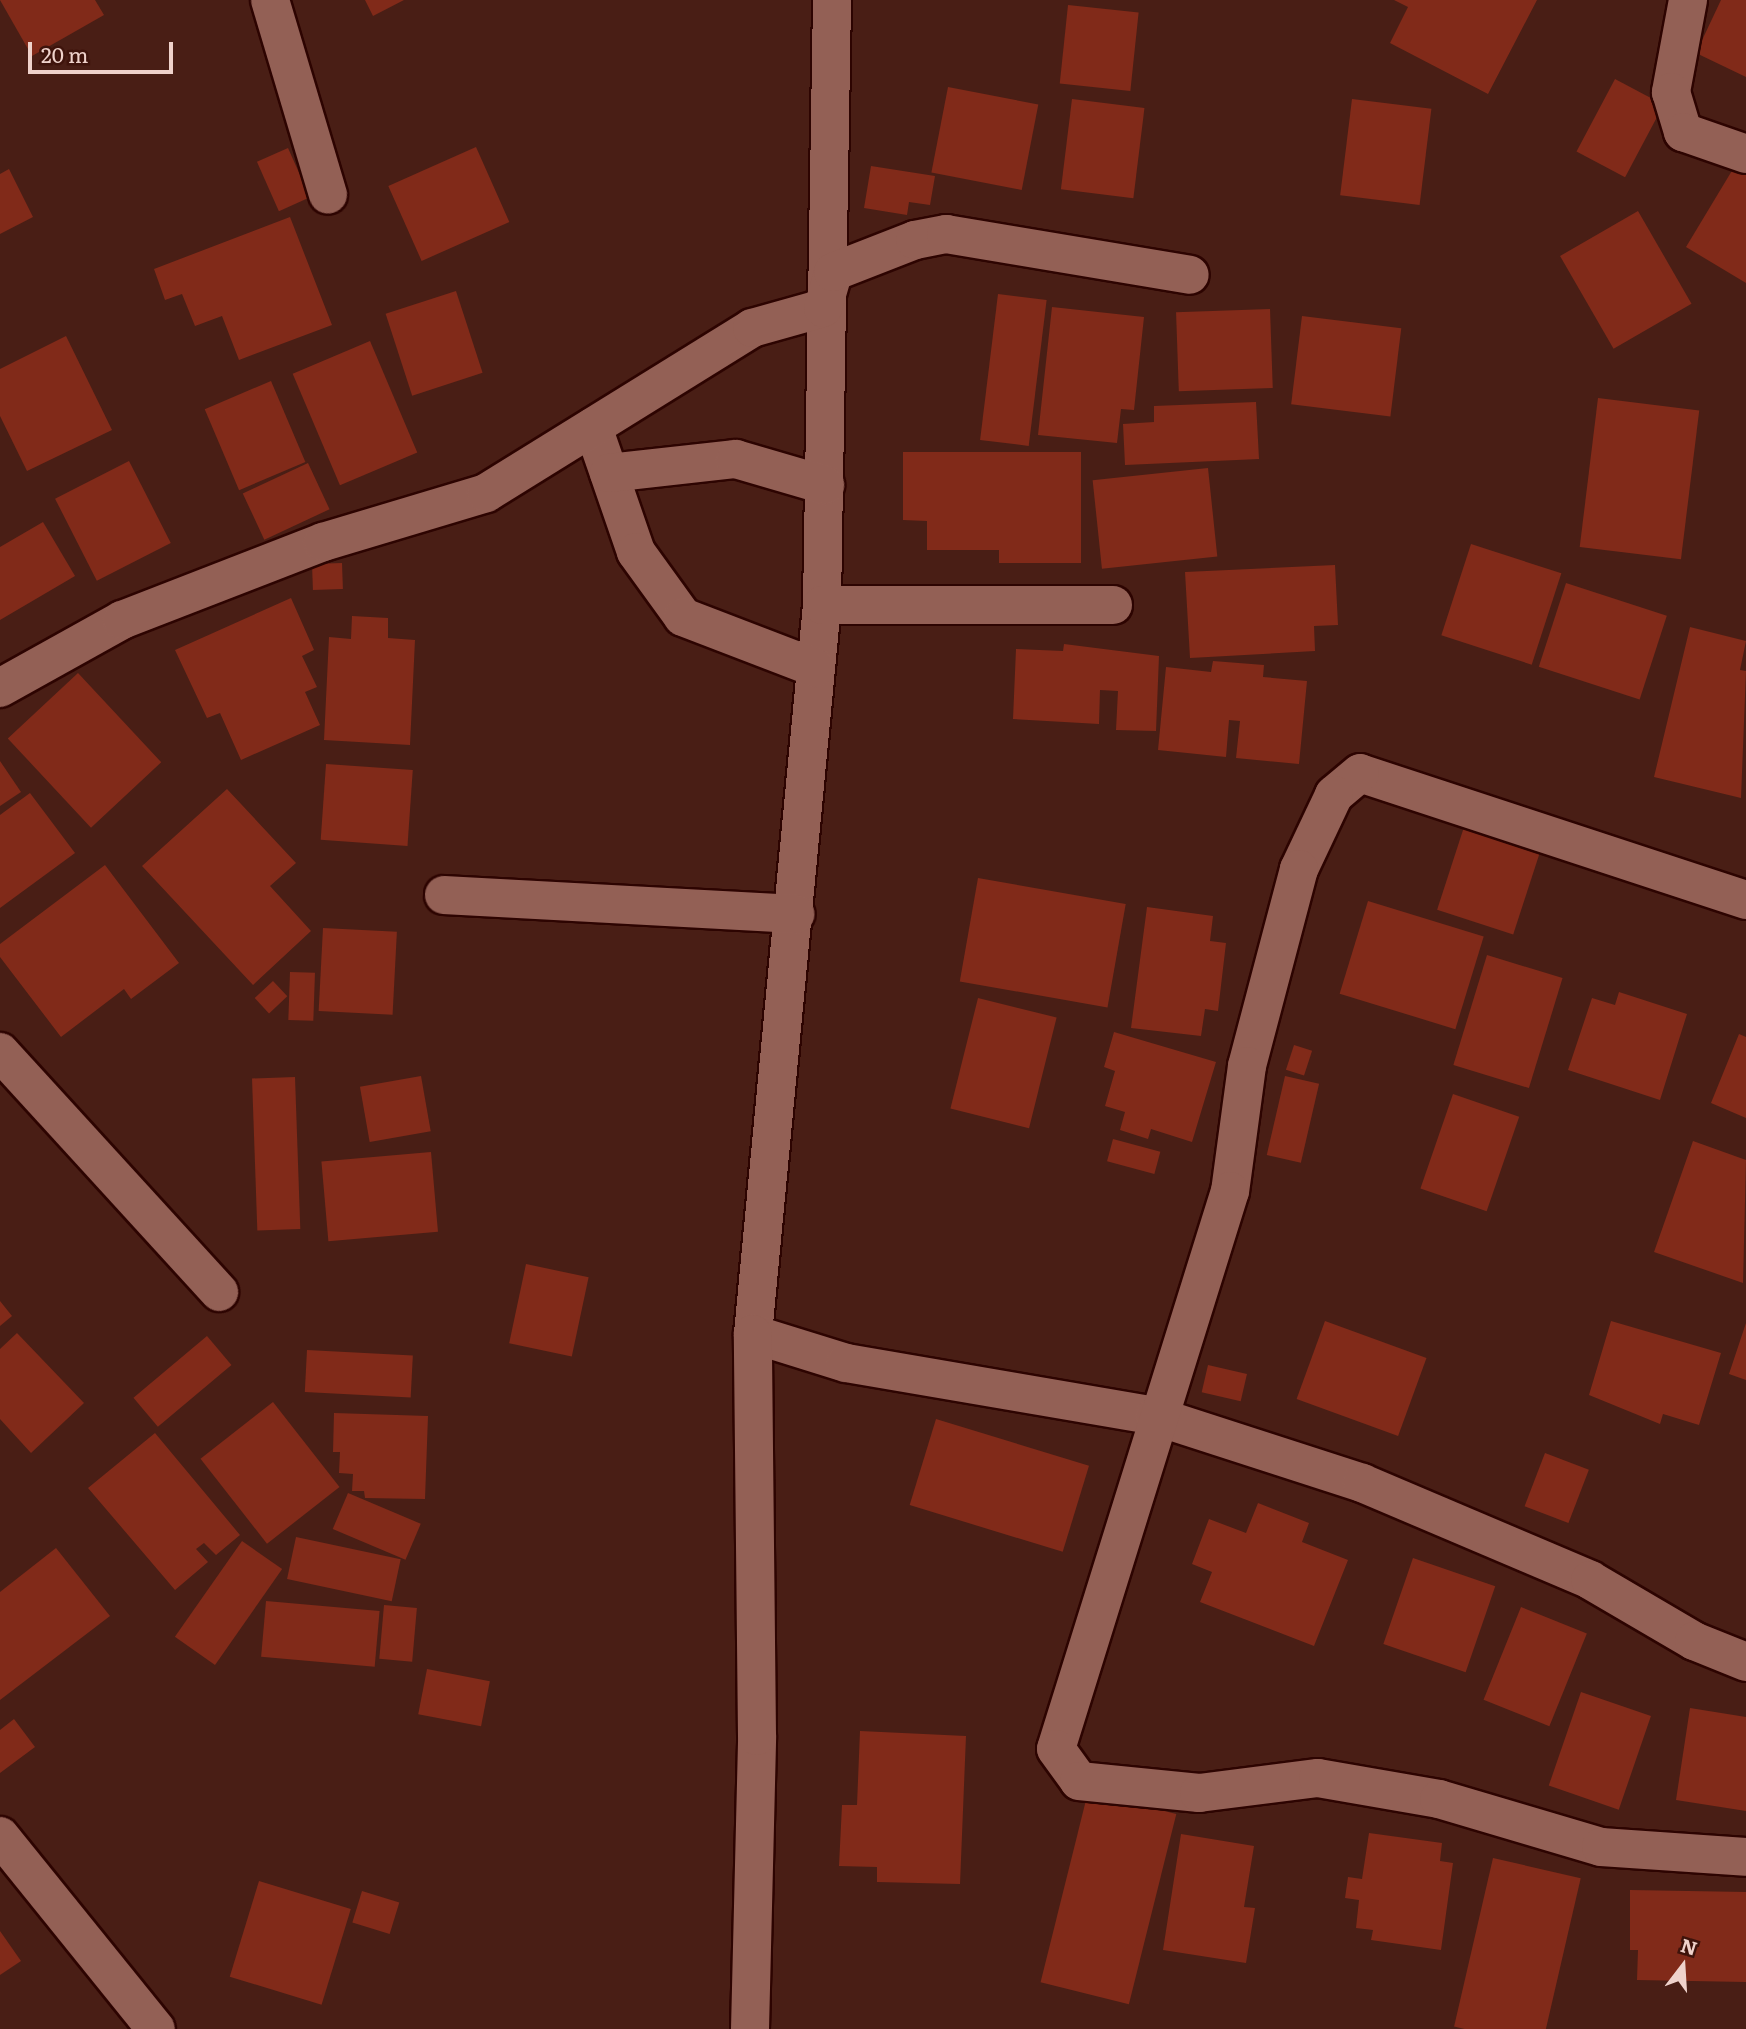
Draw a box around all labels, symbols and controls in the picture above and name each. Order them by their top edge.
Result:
scale bar [32,28,177,72]
text: 20 m [41,38,88,69]
text: N [1677,1930,1701,1962]
north arrow [1648,1931,1718,2001]

